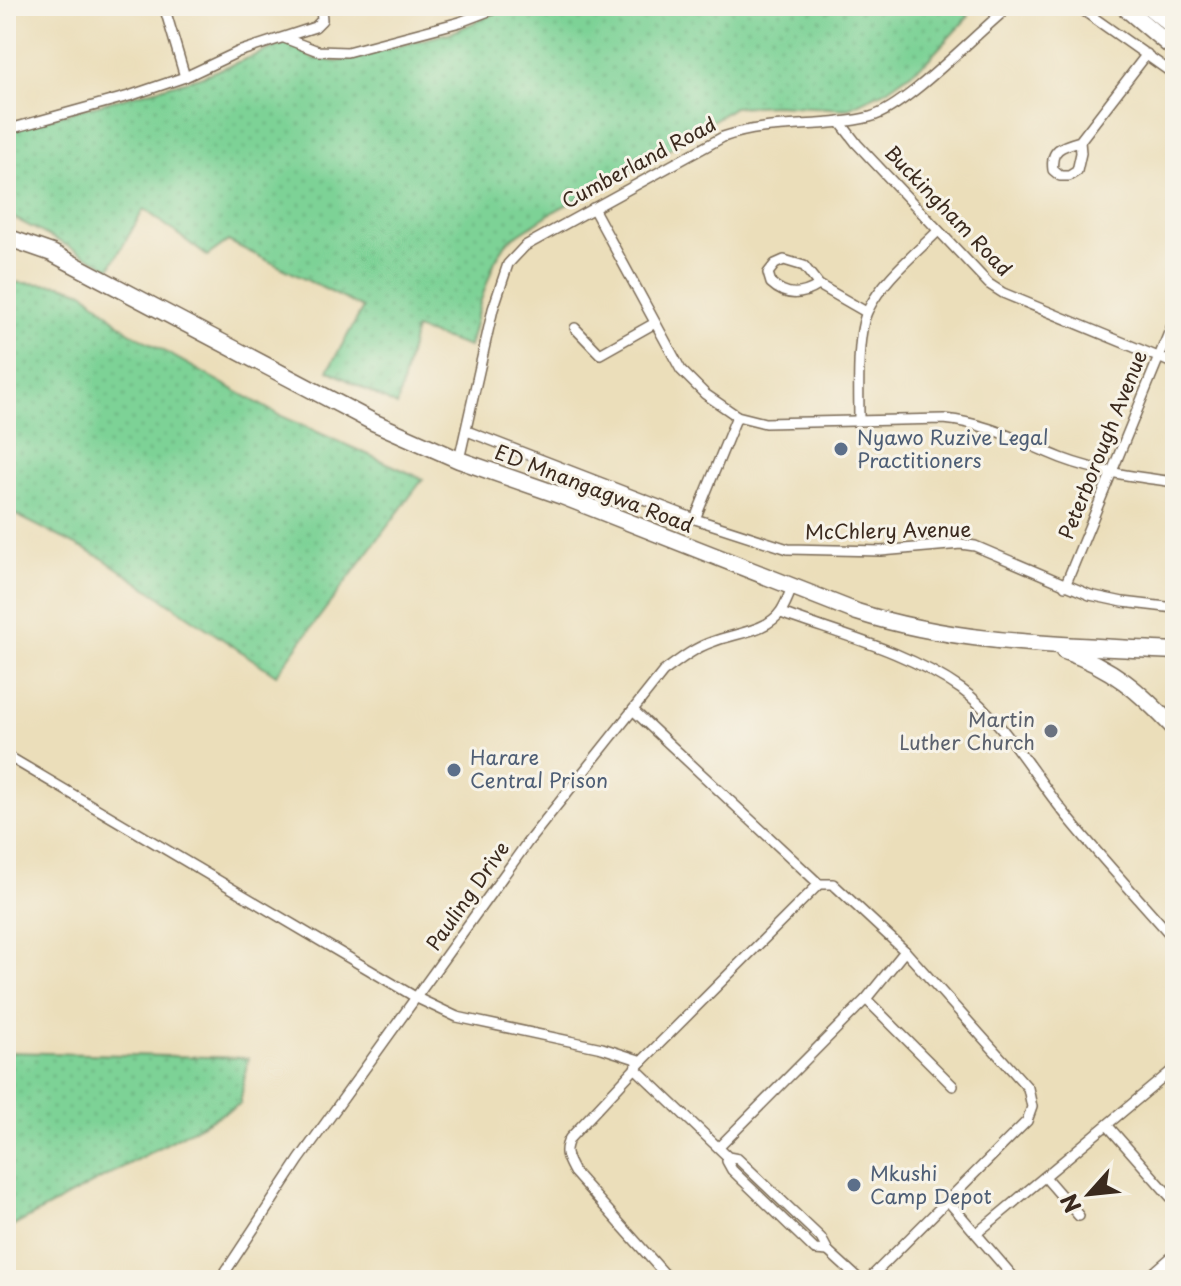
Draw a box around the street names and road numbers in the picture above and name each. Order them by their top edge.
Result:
street label: Cumberland Road [556,109,721,216]
street label: Buckingham Road [878,138,1019,283]
street label: Peterborough Avenue [1050,345,1154,544]
street label: ED Mnangagwa Road [491,436,698,540]
street label: McChlery Avenue [805,514,972,546]
street label: Pauling Drive [418,835,516,956]

